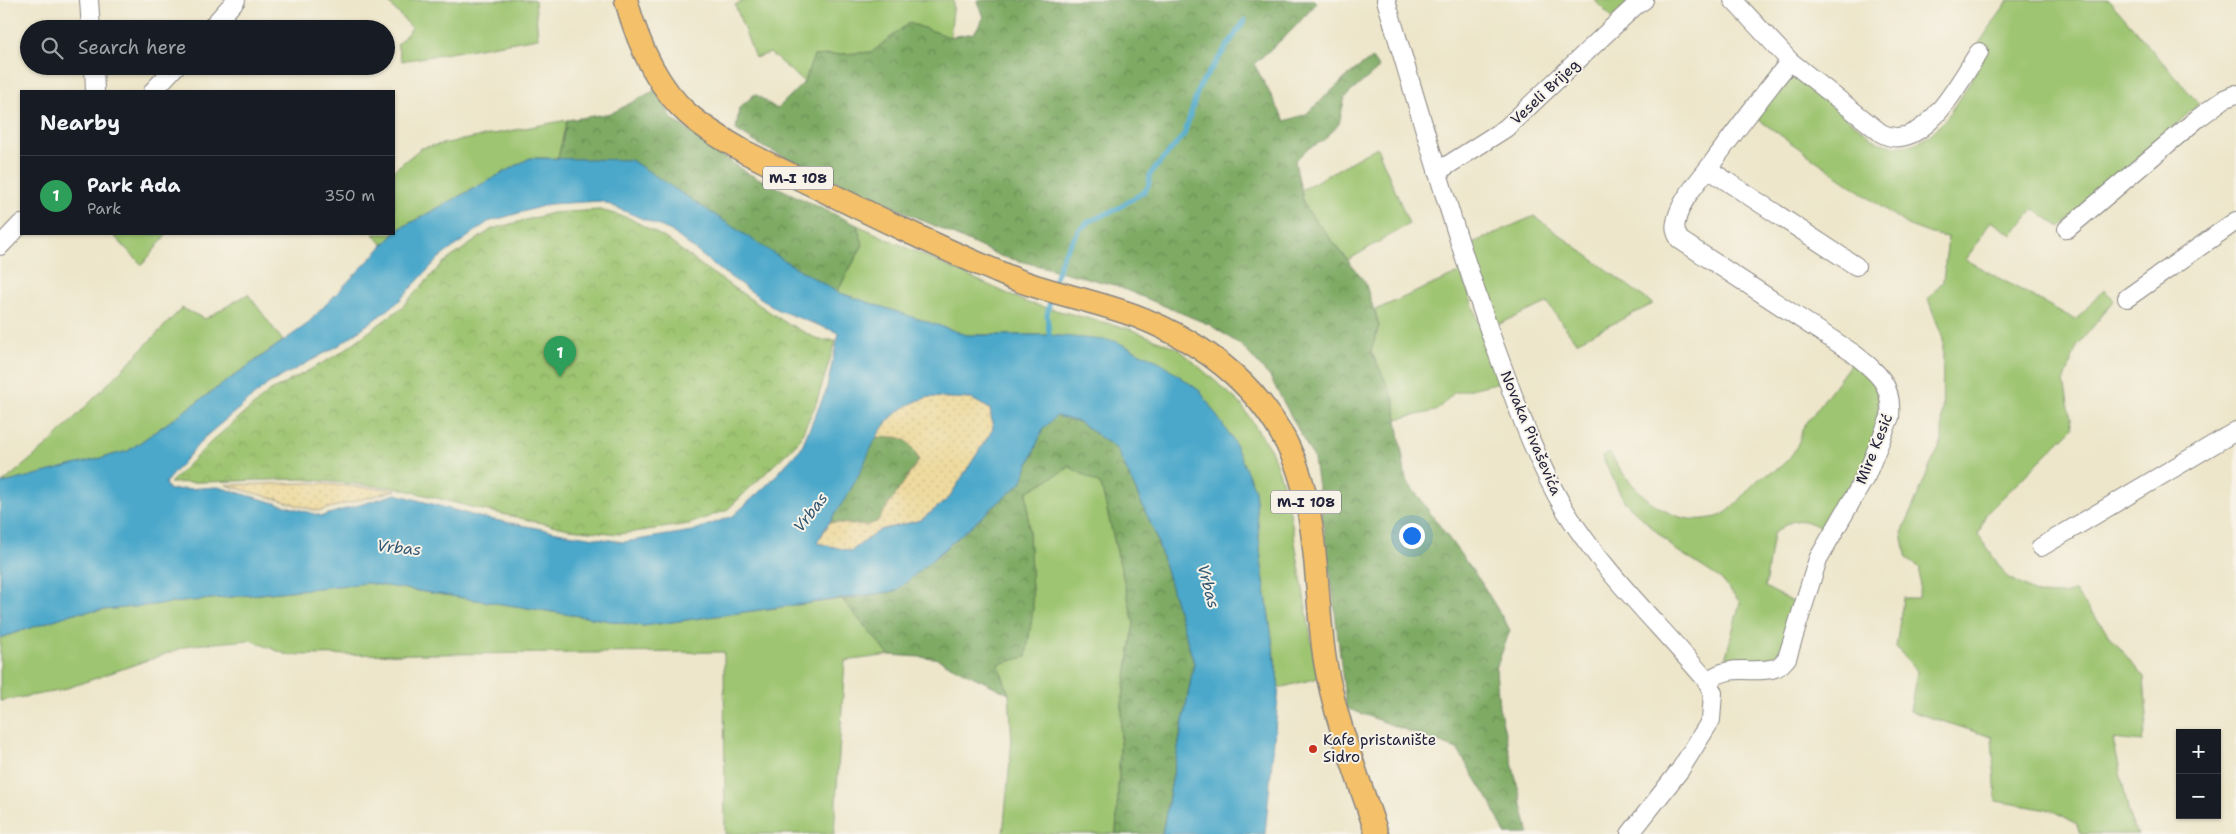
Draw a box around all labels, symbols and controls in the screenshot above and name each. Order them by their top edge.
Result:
search box [20,20,395,75]
icon: search [38,34,66,62]
text: Search here [78,35,187,60]
street label: Veseli Brijeg [1506,55,1584,129]
text: Nearby [40,109,120,137]
road number: M-I 108 [763,167,833,190]
text: Park Ada [87,173,180,198]
text: 1 [52,185,60,206]
text: 350 m [324,185,375,206]
text: Park [87,198,121,219]
pin: 1 [544,336,576,377]
street label: Novaka Pivaševića [1496,368,1567,499]
street label: Mire Kesić [1851,411,1897,487]
water label: Vrbas [788,488,832,536]
road number: M-I 108 [1271,491,1341,514]
your location [1399,523,1425,549]
water label: Vrbas [376,535,422,560]
water label: Vrbas [1193,562,1224,611]
map controls [2176,729,2221,819]
button: + [2176,729,2221,774]
place label: Kafe pristanište Sidro [1323,730,1436,767]
marker: Kafe pristanište Sidro [1307,743,1319,755]
button: − [2176,774,2221,819]

